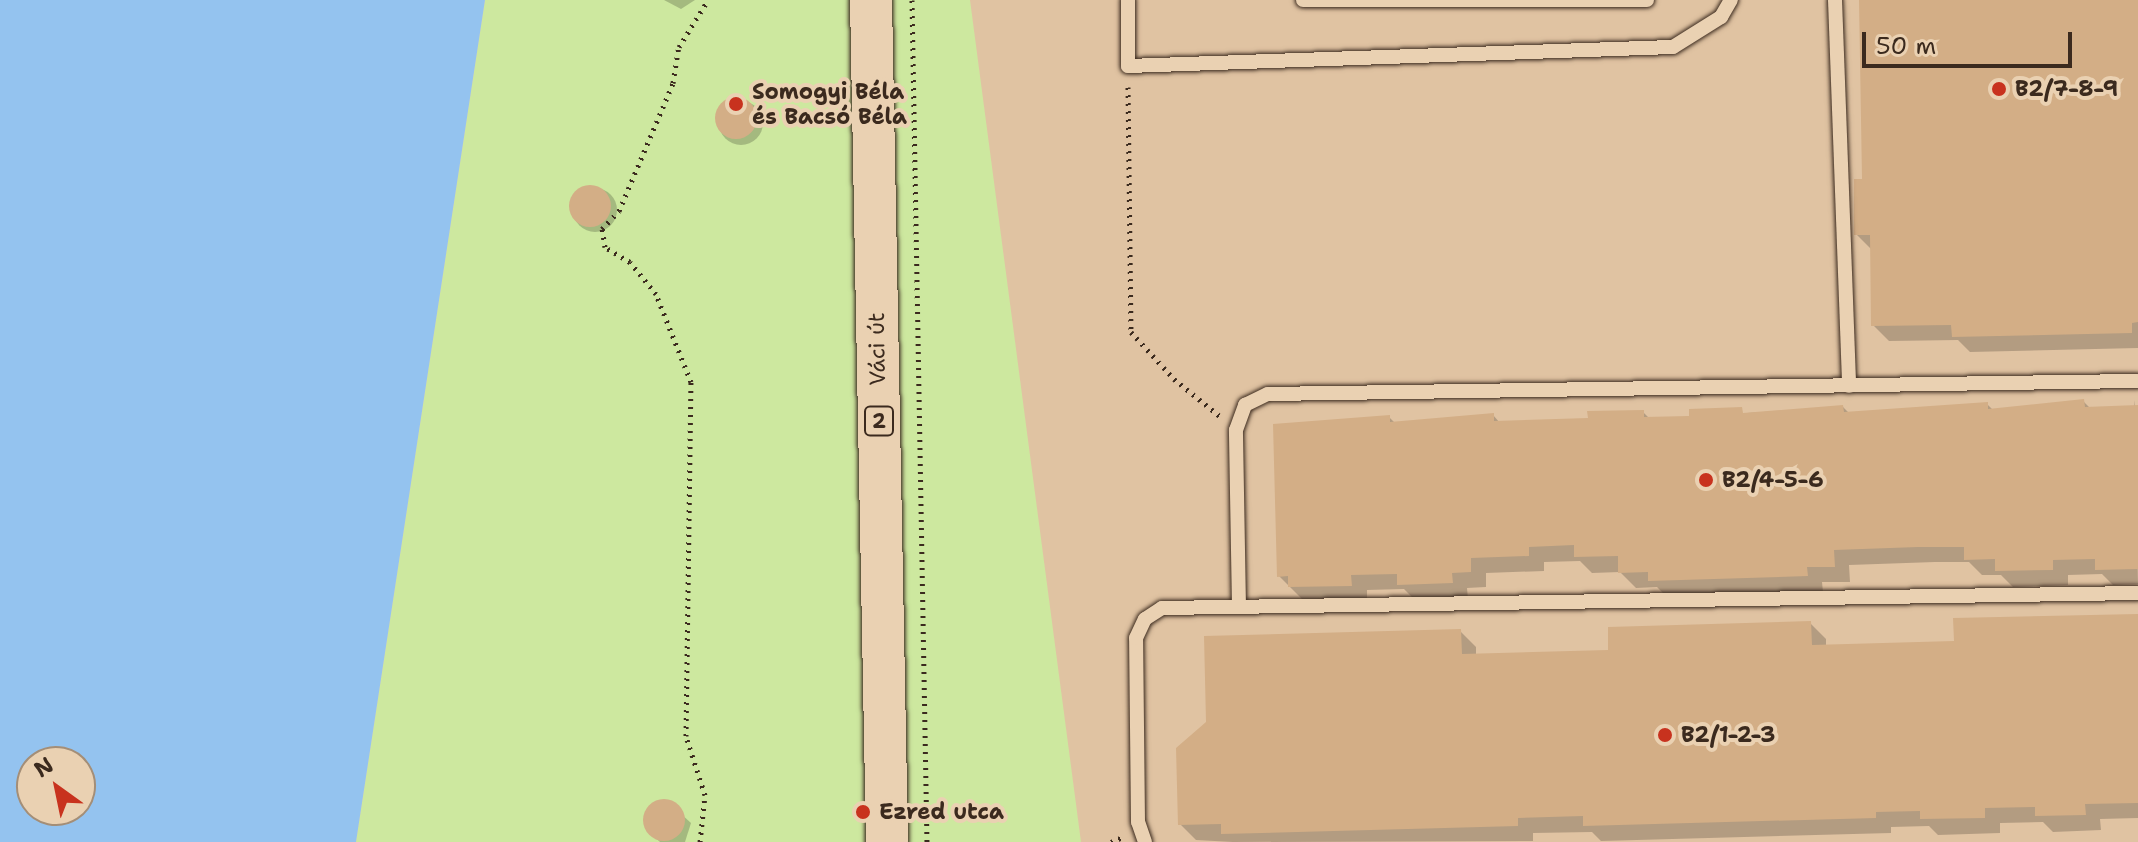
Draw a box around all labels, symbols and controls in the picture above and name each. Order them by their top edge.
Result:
scale bar [1866,16,2076,66]
text: 50 m [1876,30,1936,62]
place label: B2/7-8-9 [2015,76,2118,102]
place label: Somogyi Béla és Bacsó Béla [752,78,907,130]
marker: B2/7-8-9 [1990,80,2008,98]
marker: Somogyi Béla és Bacsó Béla [727,95,745,113]
street label: Váci út [863,312,891,386]
road number: 2 [863,405,895,437]
place label: B2/4-5-6 [1722,467,1824,493]
marker: B2/4-5-6 [1697,471,1715,489]
place label: B2/1-2-3 [1681,722,1775,748]
marker: B2/1-2-3 [1656,726,1674,744]
north arrow [16,746,96,826]
text: N [29,750,59,784]
place label: Ezred utca [879,799,1004,825]
marker: Ezred utca [854,803,872,821]

